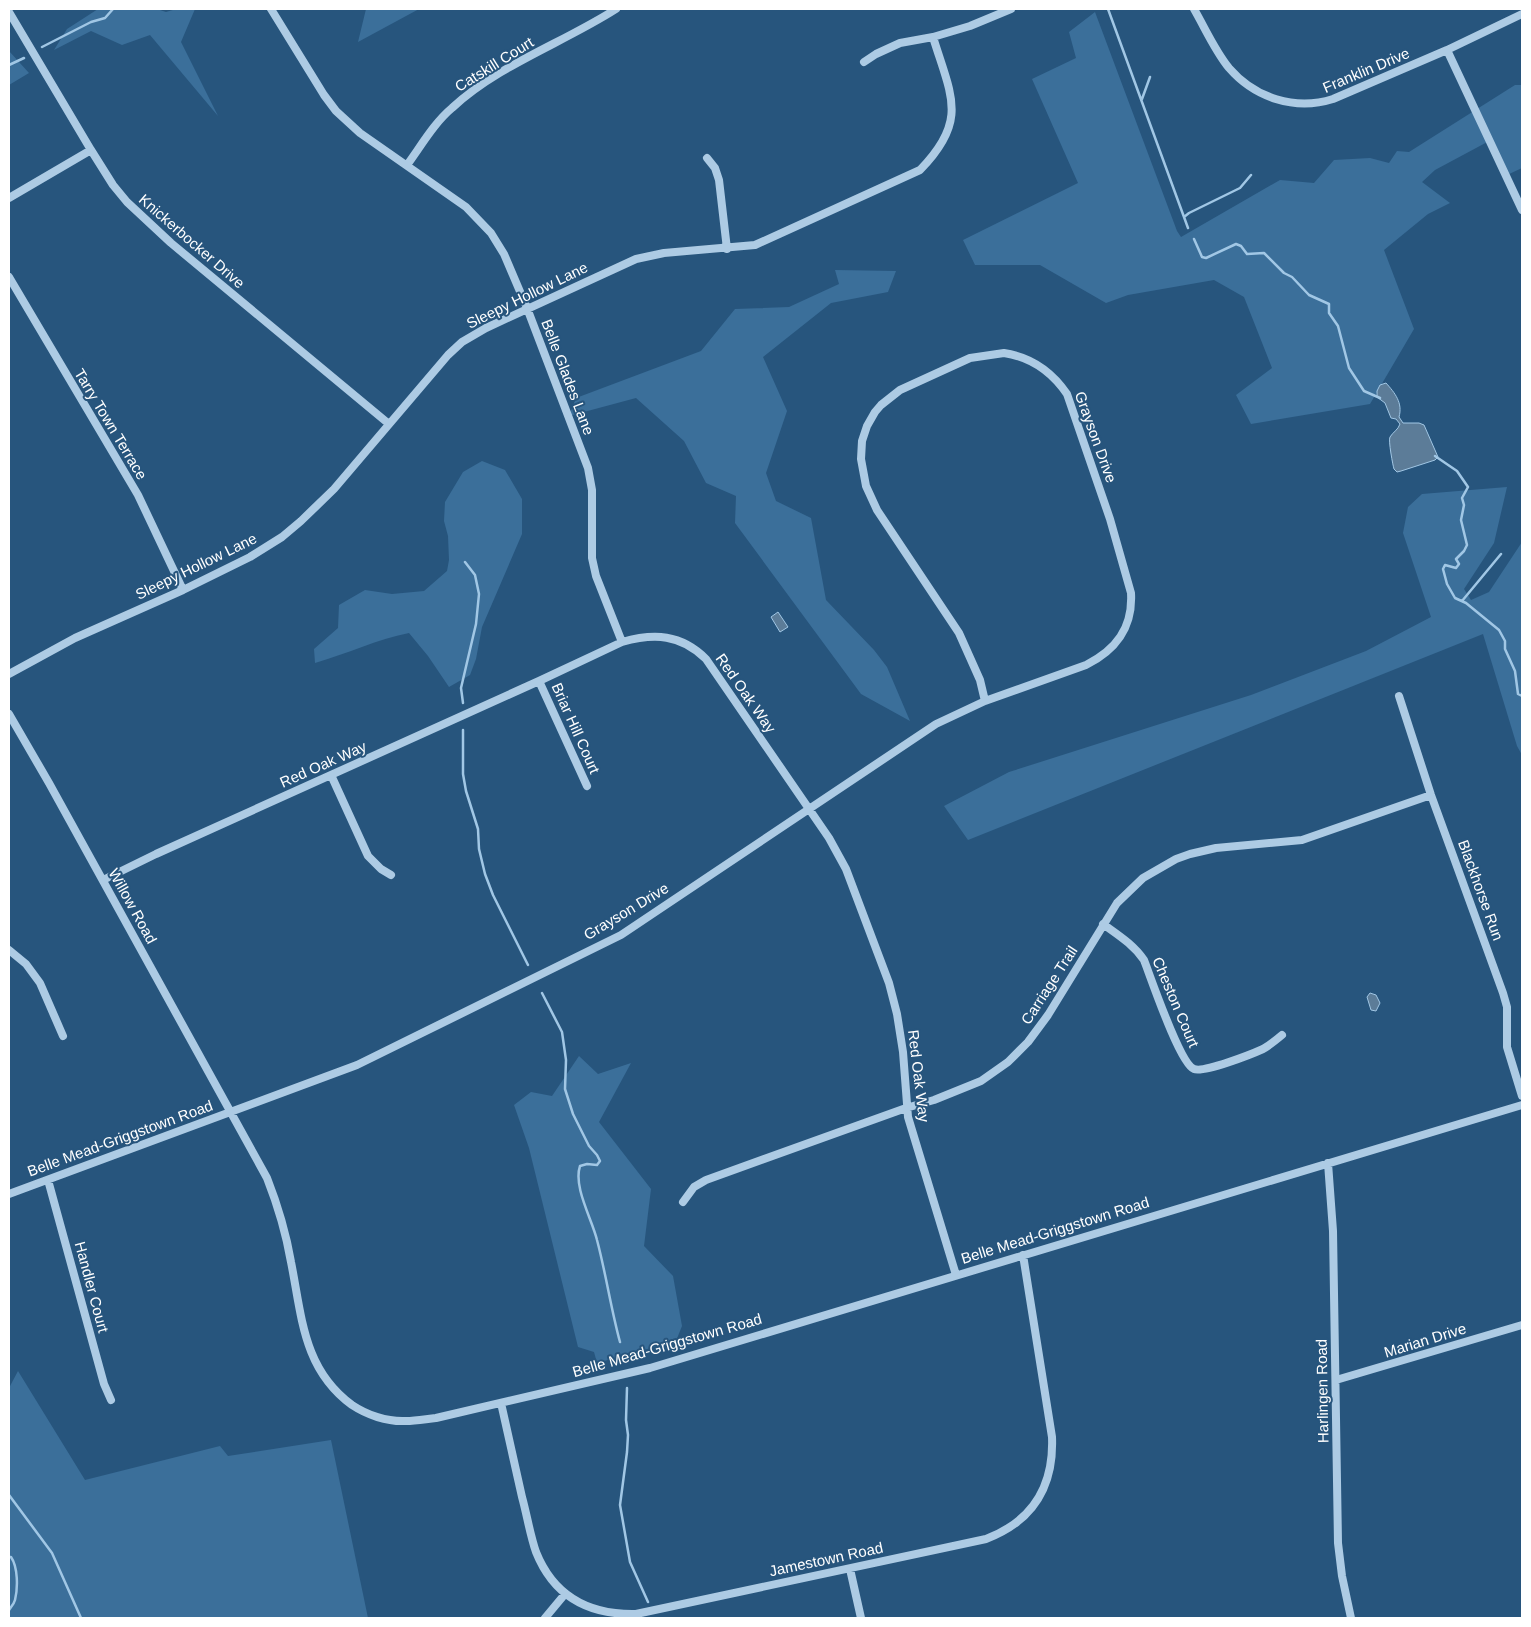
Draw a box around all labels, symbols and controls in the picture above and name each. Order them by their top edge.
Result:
street label: Catskill Court [452,33,537,95]
street label: Franklin Drive [1320,44,1412,96]
street label: Knickerbocker Drive [136,191,248,291]
street label: Sleepy Hollow Lane [464,258,590,332]
street label: Belle Glades Lane [538,317,598,437]
street label: Tarry Town Terrace [71,366,151,482]
street label: Grayson Drive [1072,389,1120,485]
street label: Sleepy Hollow Lane [133,529,259,603]
street label: Red Oak Way [712,650,780,736]
street label: Briar Hill Court [548,680,604,777]
street label: Red Oak Way [277,737,369,791]
street label: Blackhorse Run [1455,837,1507,943]
street label: Willow Road [105,865,161,947]
street label: Grayson Drive [581,879,671,943]
street label: Carriage Trail [1017,943,1081,1027]
street label: Cheston Court [1149,954,1203,1051]
street label: Red Oak Way [905,1029,933,1124]
street label: Belle Mead-Griggstown Road [25,1097,215,1179]
street label: Belle Mead-Griggstown Road [959,1193,1151,1267]
street label: Handler Court [72,1240,113,1335]
street label: Belle Mead-Griggstown Road [570,1310,764,1380]
street label: Marian Drive [1382,1319,1468,1361]
street label: Harlingen Road [1313,1339,1331,1443]
street label: Jamestown Road [768,1539,884,1579]

